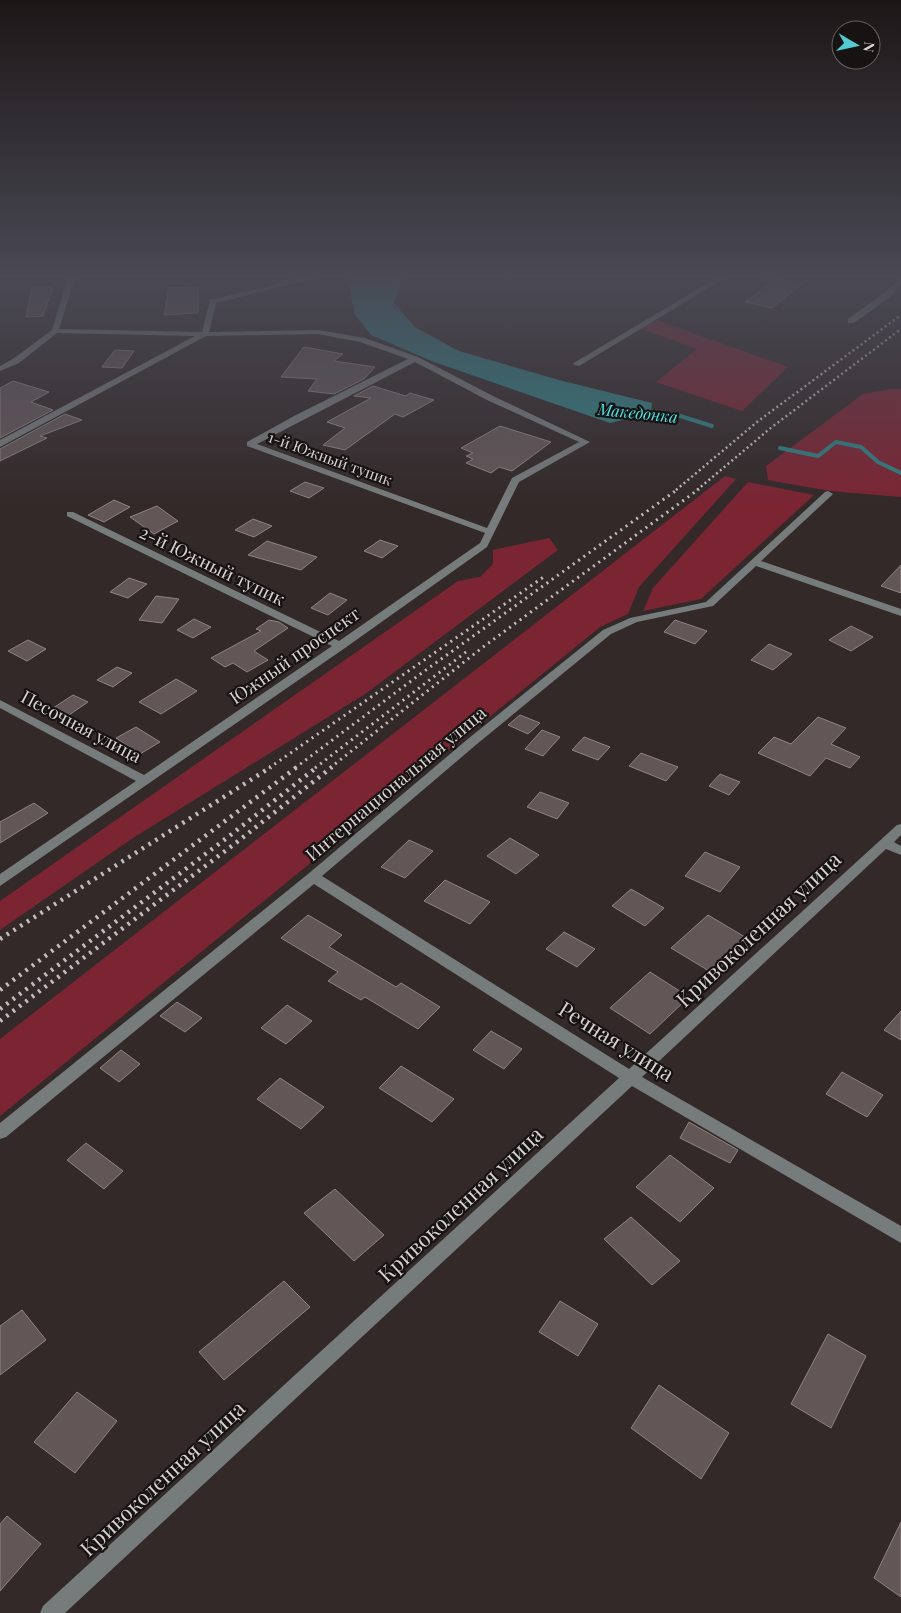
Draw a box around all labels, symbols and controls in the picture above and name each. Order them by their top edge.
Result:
north arrow [831,20,881,70]
text: N [859,41,880,54]
water label: Македонка [596,398,679,427]
street label: 1-й Южный тупик [266,426,395,490]
street label: 2-й Южный тупик [136,520,289,611]
street label: Южный проспект [224,601,364,709]
street label: Песочная улица [17,684,146,768]
street label: Интернациональная улица [300,700,491,866]
street label: Кривоколенная улица [669,844,847,1012]
street label: Речная улица [554,994,680,1087]
street label: Кривоколенная улица [371,1119,549,1287]
street label: Кривоколенная улица [73,1393,251,1561]

